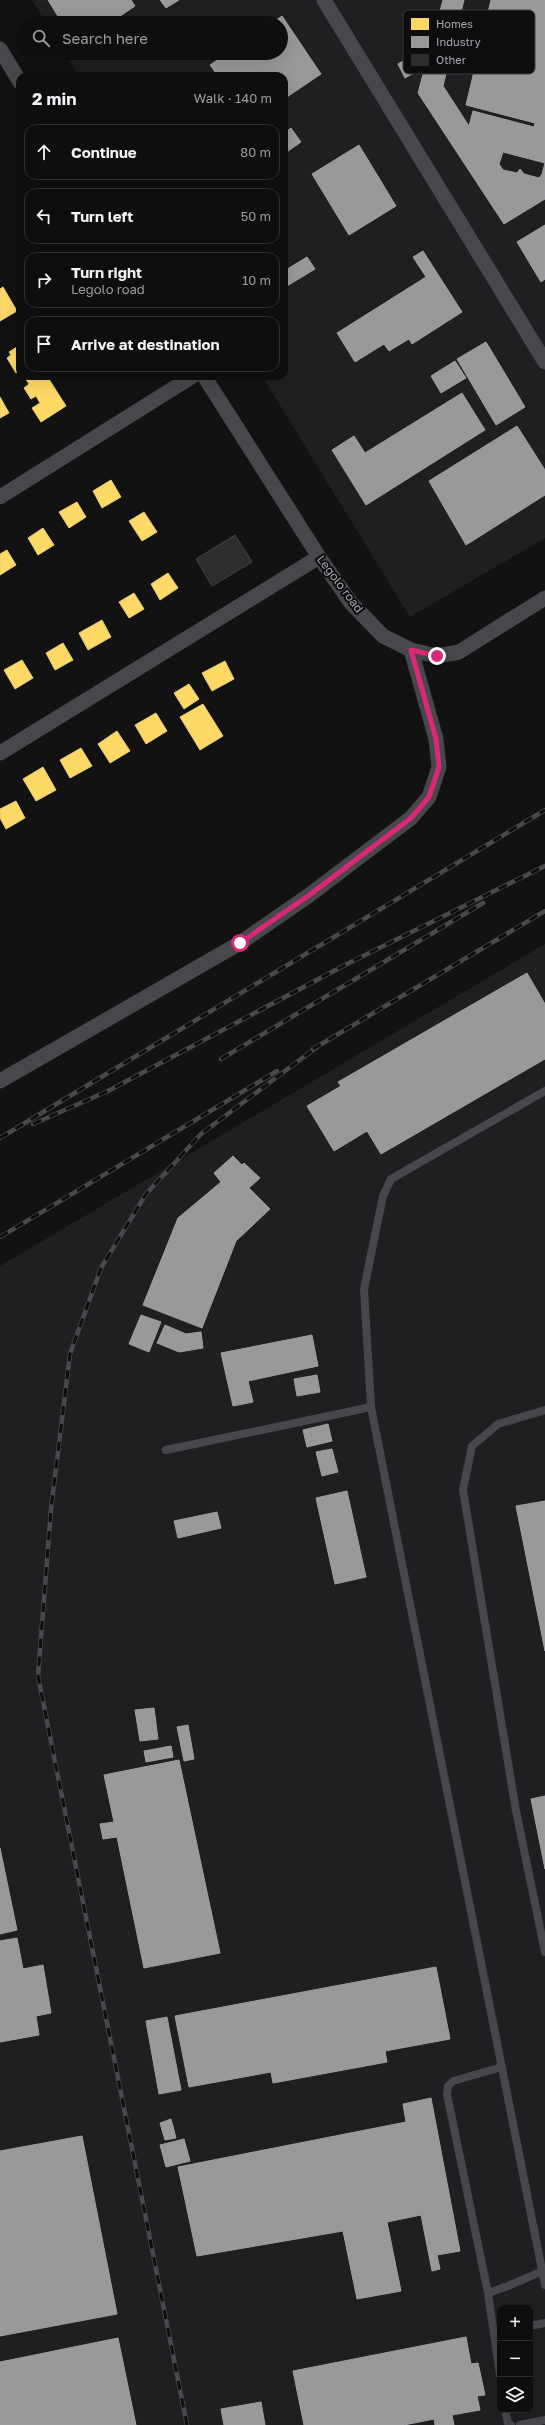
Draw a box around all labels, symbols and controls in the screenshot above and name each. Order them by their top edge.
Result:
legend [403,10,535,74]
search box [16,16,288,60]
text: Homes [436,17,473,30]
icon: search [30,27,52,49]
text: Search here [62,29,148,47]
text: Industry [436,35,481,48]
text: Other [436,53,467,66]
text: 2 min [32,88,76,109]
text: Walk · 140 m [194,90,272,106]
icon: ahead [33,141,55,163]
text: Continue [71,143,137,161]
text: 80 m [240,144,271,160]
icon: left [33,205,55,227]
text: Turn left [71,207,133,225]
text: 50 m [241,208,271,224]
text: Turn right [71,263,142,281]
icon: right [33,269,55,291]
text: 10 m [242,272,271,288]
text: Legolo road [71,281,145,297]
icon: arrive [33,333,55,355]
text: Arrive at destination [71,335,220,353]
street label: Legolo road [314,552,367,615]
route end [428,647,446,665]
route start [231,934,249,952]
map controls [497,2305,533,2413]
button: + [497,2305,533,2341]
button: − [497,2341,533,2377]
button: layers [497,2377,533,2413]

